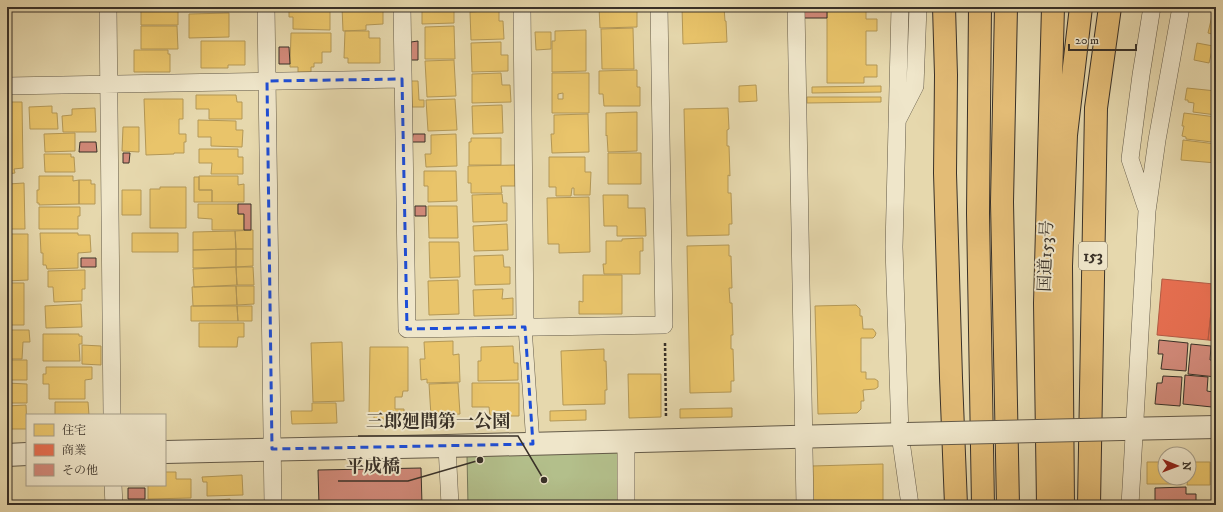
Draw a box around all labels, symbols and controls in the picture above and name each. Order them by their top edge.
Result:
scale bar [1069,26,1136,52]
text: 20 m [1075,33,1099,48]
street label: 国道153号 [1034,220,1058,292]
road number: 153 [1079,242,1107,270]
callout: 三郎廻間第一公園 [358,406,518,436]
text: 三郎廻間第一公園 [366,411,510,433]
legend [26,414,166,486]
text: 住宅 [62,423,86,438]
text: 商業 [62,443,86,458]
north arrow [1157,446,1197,486]
callout: 平成橋 [338,451,408,481]
text: 平成橋 [346,456,400,478]
text: N [1179,462,1193,471]
text: その他 [62,463,98,478]

